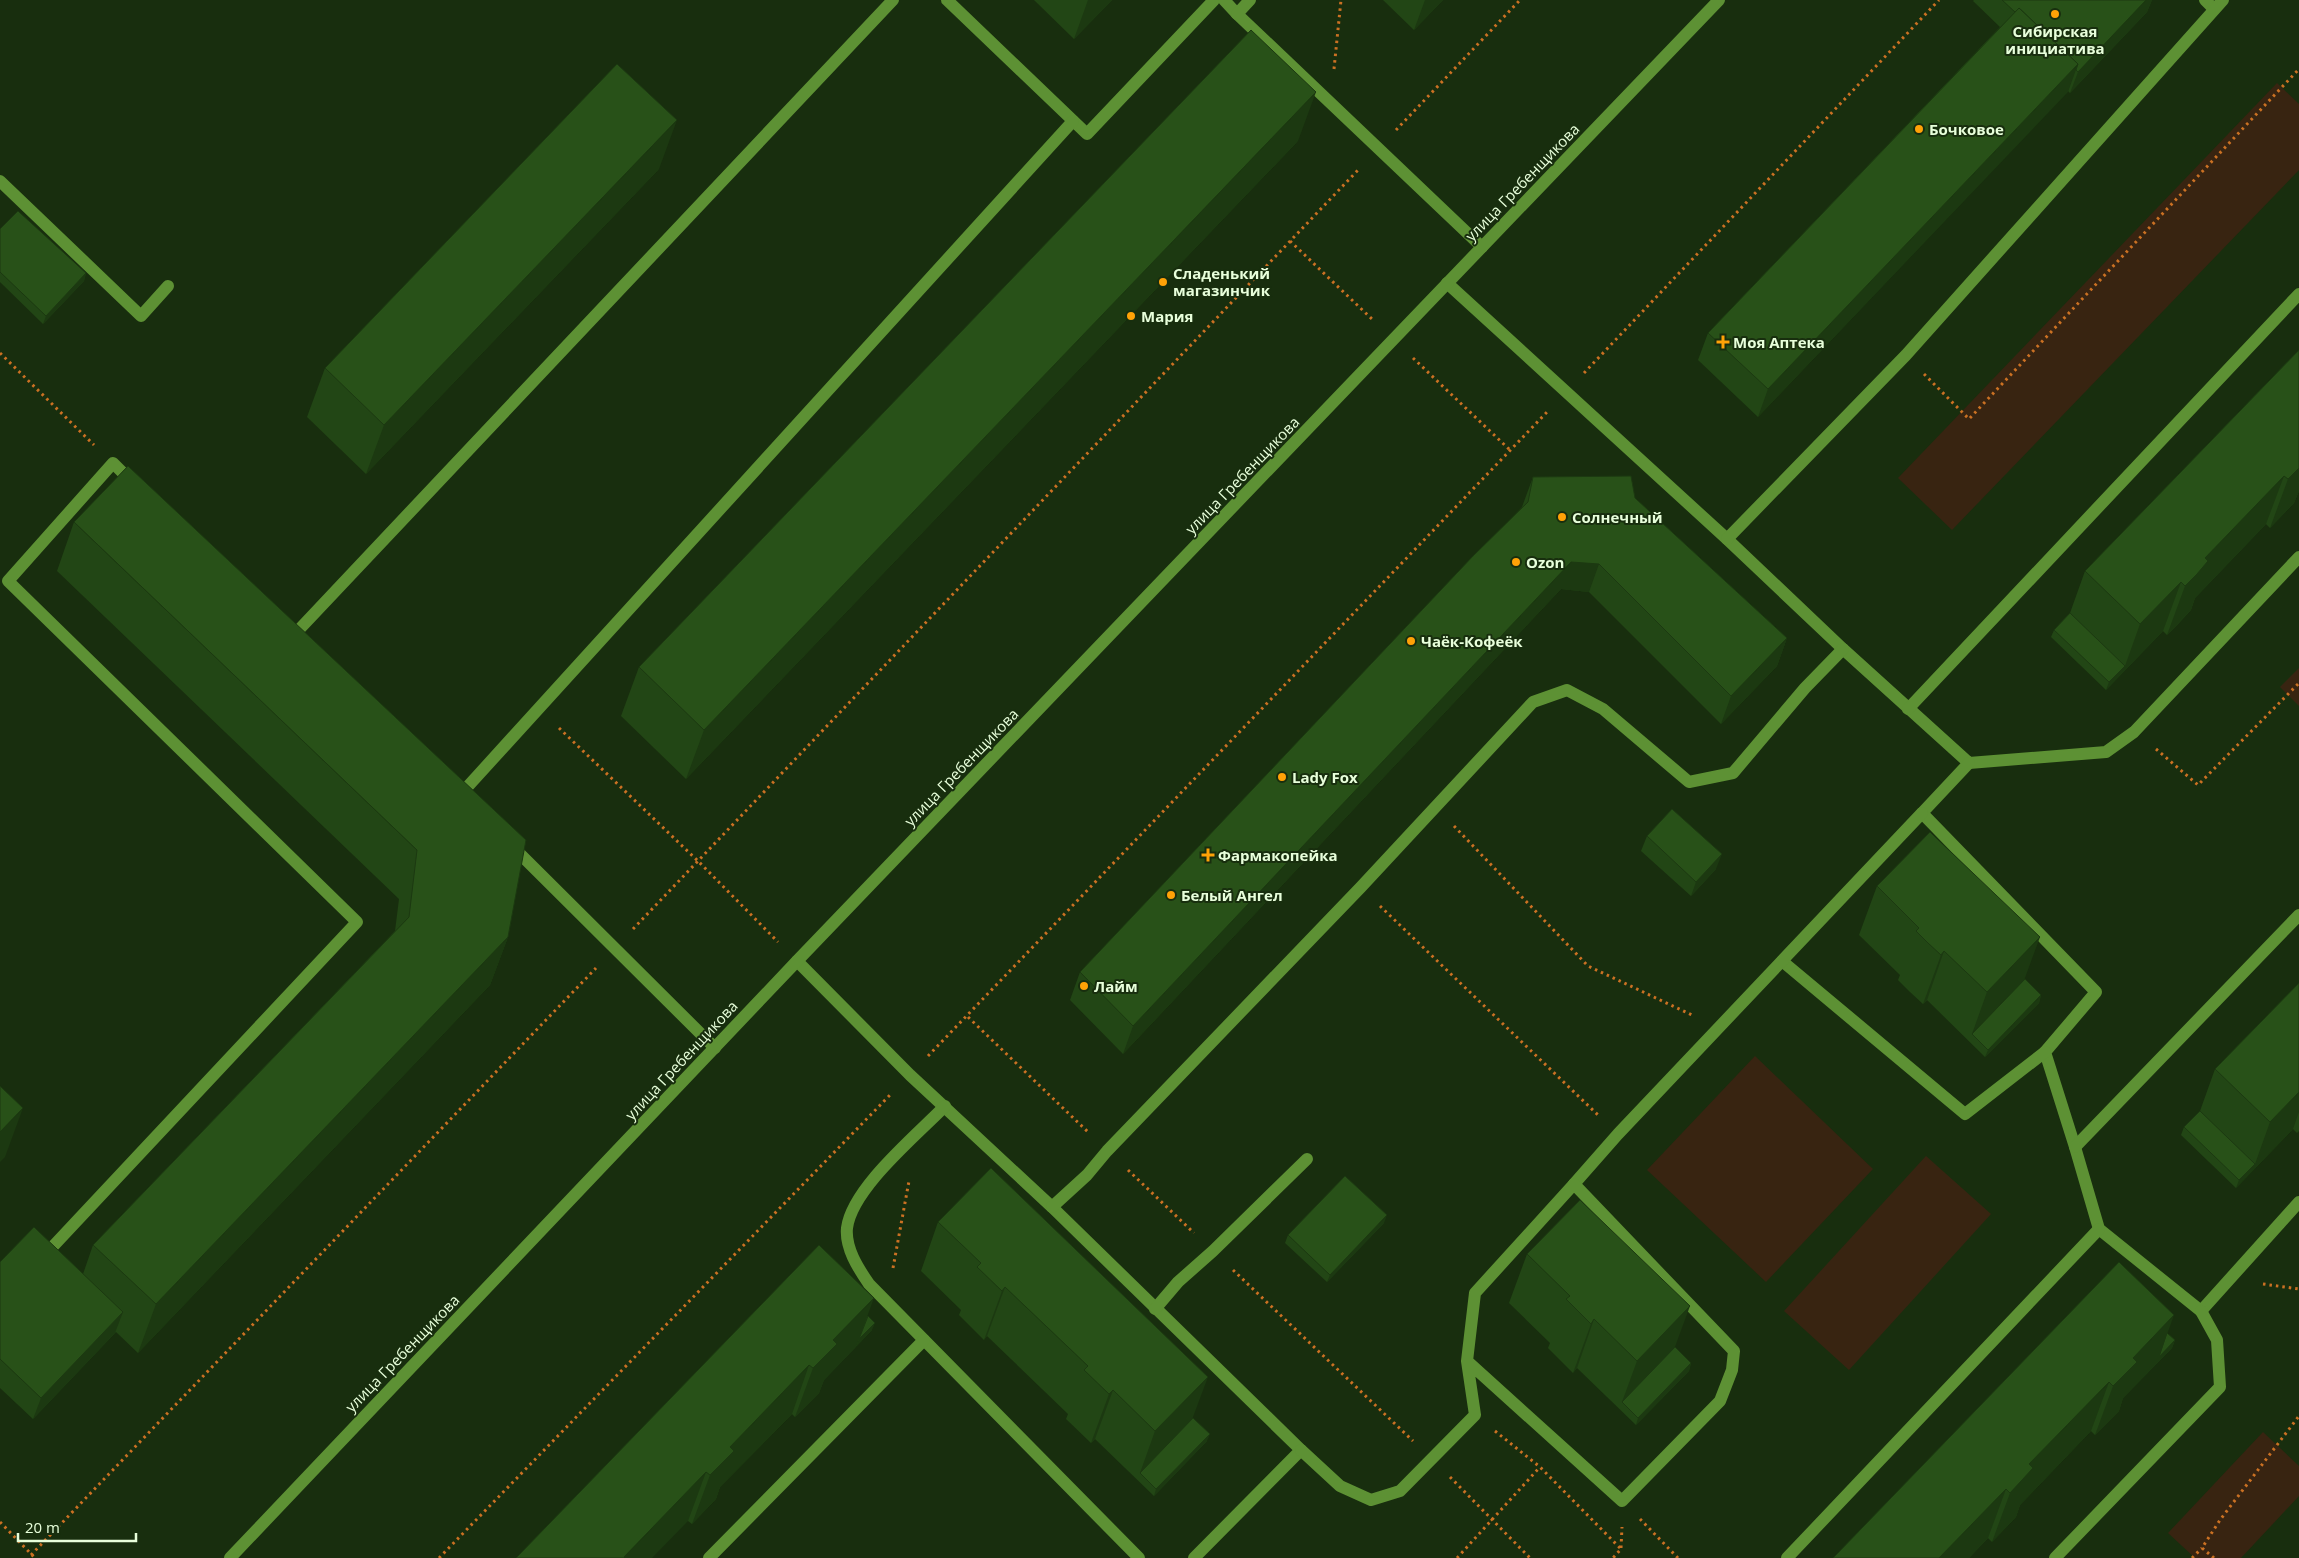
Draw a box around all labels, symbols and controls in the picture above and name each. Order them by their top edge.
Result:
marker: Сибирская инициатива [2049,8,2061,20]
place label: Сибирская инициатива [2005,21,2105,58]
street label: улица Гребенщикова [1461,119,1583,245]
place label: Бочковое [1929,119,2004,139]
marker: Бочковое [1913,123,1925,135]
place label: Сладенький магазинчик [1173,263,1271,300]
marker: Сладенький магазинчик [1157,276,1169,288]
place label: Мария [1141,306,1193,326]
marker: Мария [1125,310,1137,322]
place label: Моя Аптека [1733,332,1825,352]
marker: Моя Аптека [1717,336,1729,348]
street label: улица Гребенщикова [1181,412,1303,538]
place label: Солнечный [1572,507,1663,527]
marker: Солнечный [1556,511,1568,523]
place label: Ozon [1526,552,1564,572]
marker: Ozon [1510,556,1522,568]
place label: Чаёк-Кофеёк [1421,631,1523,651]
marker: Чаёк-Кофеёк [1405,635,1417,647]
street label: улица Гребенщикова [900,704,1022,830]
place label: Lady Fox [1292,767,1358,787]
marker: Lady Fox [1276,771,1288,783]
place label: Фармакопейка [1218,845,1338,865]
marker: Фармакопейка [1202,849,1214,861]
place label: Белый Ангел [1181,885,1283,905]
marker: Белый Ангел [1165,889,1177,901]
place label: Лайм [1094,976,1138,996]
marker: Лайм [1078,980,1090,992]
street label: улица Гребенщикова [620,996,742,1124]
street label: улица Гребенщикова [341,1290,463,1416]
scale bar [18,1510,135,1542]
text: 20 m [25,1517,60,1537]

